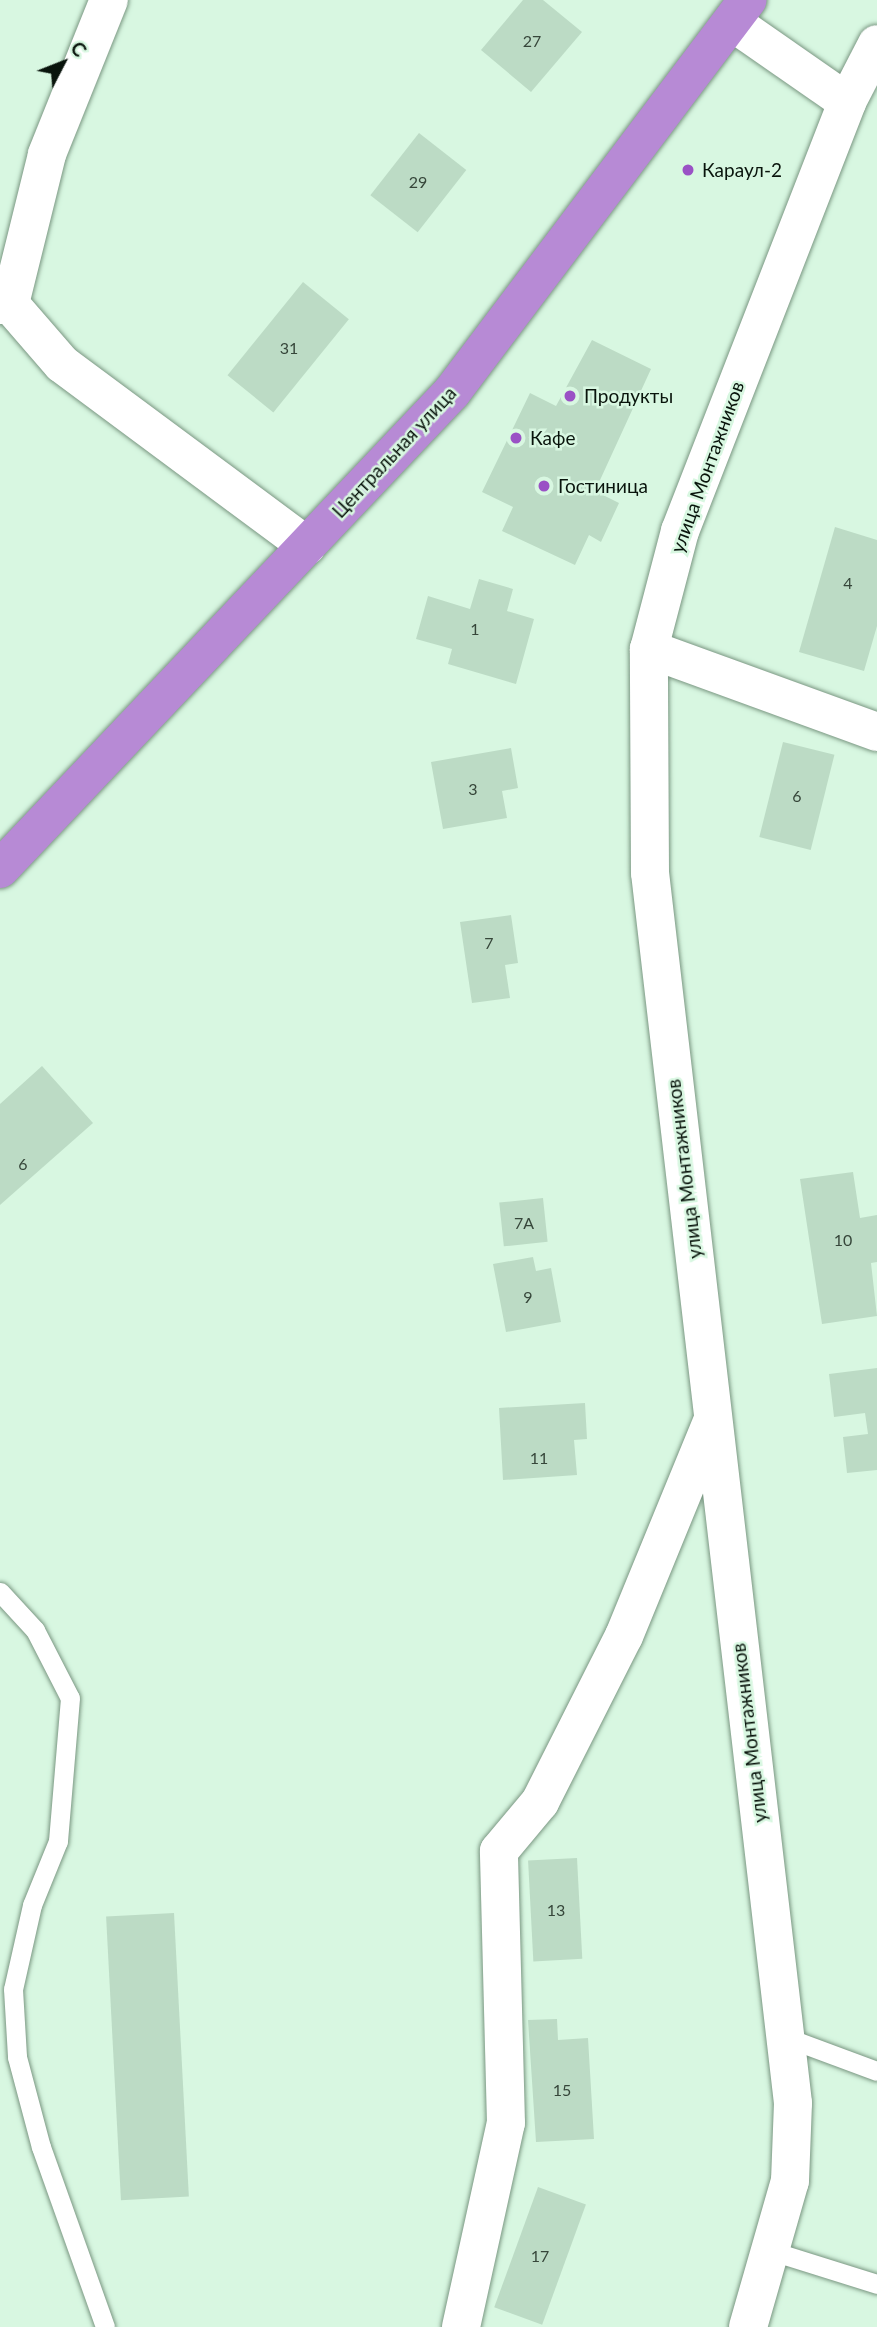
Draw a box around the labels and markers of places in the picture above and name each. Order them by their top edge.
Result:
place label: Караул-2 [702,159,782,181]
marker: Караул-2 [680,162,696,178]
place label: Продукты [584,385,673,407]
marker: Продукты [562,388,578,404]
place label: Кафе [530,427,575,449]
marker: Кафе [508,430,524,446]
place label: Гостиница [558,475,648,497]
marker: Гостиница [536,478,552,494]

